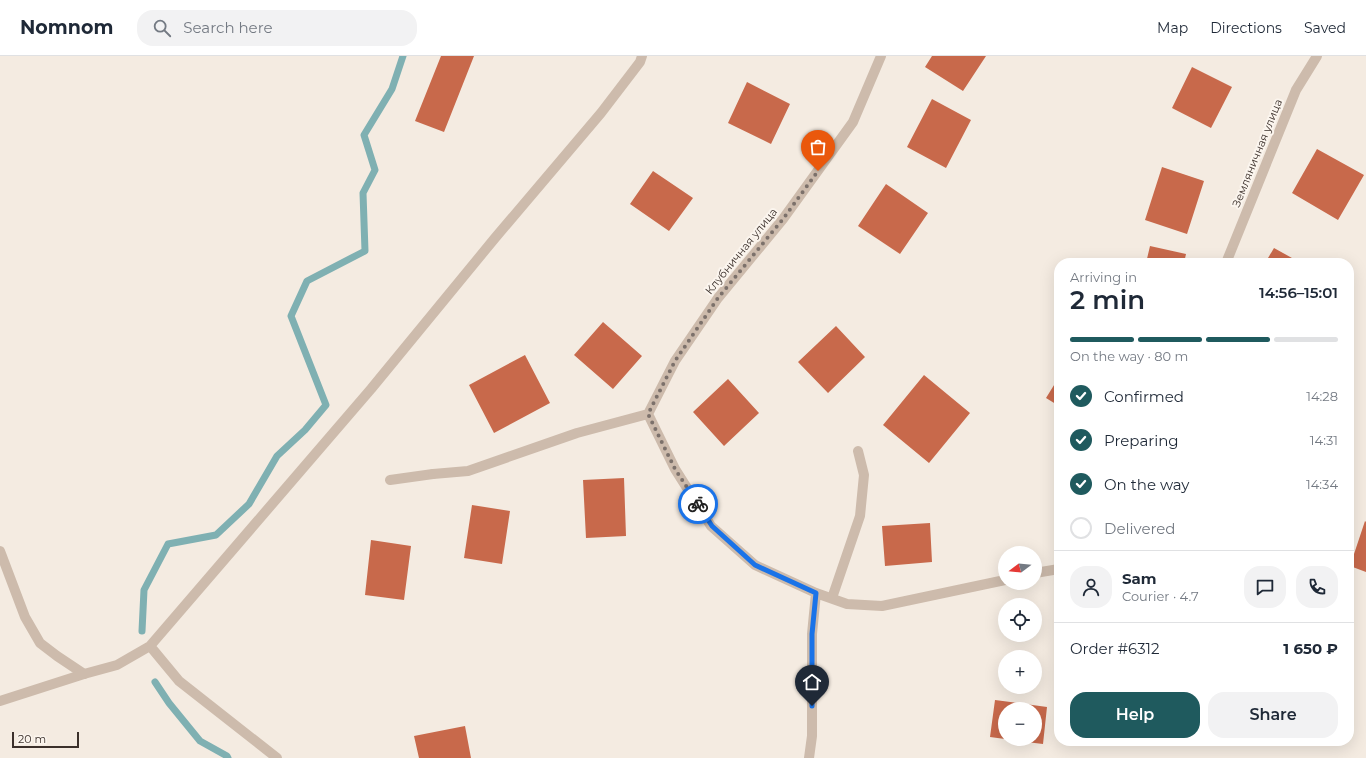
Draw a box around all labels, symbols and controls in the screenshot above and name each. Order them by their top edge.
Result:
search box [137,10,417,46]
text: Nomnom [20,16,113,39]
icon: search [151,17,173,39]
text: Search here [183,18,273,37]
text: Map [1157,19,1188,37]
text: Directions [1210,19,1282,37]
text: Saved [1304,19,1346,37]
street label: Земляничная улица [1229,97,1285,209]
pin [801,130,835,171]
icon: bag [807,136,829,158]
street label: Клубничная улица [702,205,780,297]
text: Arriving in [1070,269,1137,285]
text: 14:56–15:01 [1259,283,1338,302]
text: 2 min [1070,284,1145,316]
text: On the way · 80 m [1070,348,1188,364]
icon: check [1070,385,1092,407]
text: Confirmed [1104,387,1184,406]
text: 14:28 [1306,388,1338,404]
icon: check [1070,429,1092,451]
text: Preparing [1104,431,1179,450]
text: 14:31 [1310,432,1338,448]
icon: check [1070,473,1092,495]
text: On the way [1104,475,1189,494]
text: 14:34 [1306,476,1338,492]
courier [678,484,718,524]
icon: bike [687,493,709,515]
text: Delivered [1104,519,1176,538]
north arrow [998,546,1042,590]
map controls [998,546,1042,746]
button: person [1070,566,1112,608]
button: chat [1244,566,1286,608]
button: phone [1296,566,1338,608]
text: Sam [1122,569,1157,588]
text: Courier · 4.7 [1122,588,1199,604]
button: locate [998,598,1042,642]
text: Order #6312 [1070,639,1160,658]
text: 1 650 ₽ [1283,639,1338,658]
button: + [998,650,1042,694]
pin [795,665,829,706]
icon: home [801,671,823,693]
button: Help [1070,692,1200,738]
button: Share [1208,692,1338,738]
button: − [998,702,1042,746]
scale bar [12,730,79,749]
text: 20 m [18,732,46,746]

